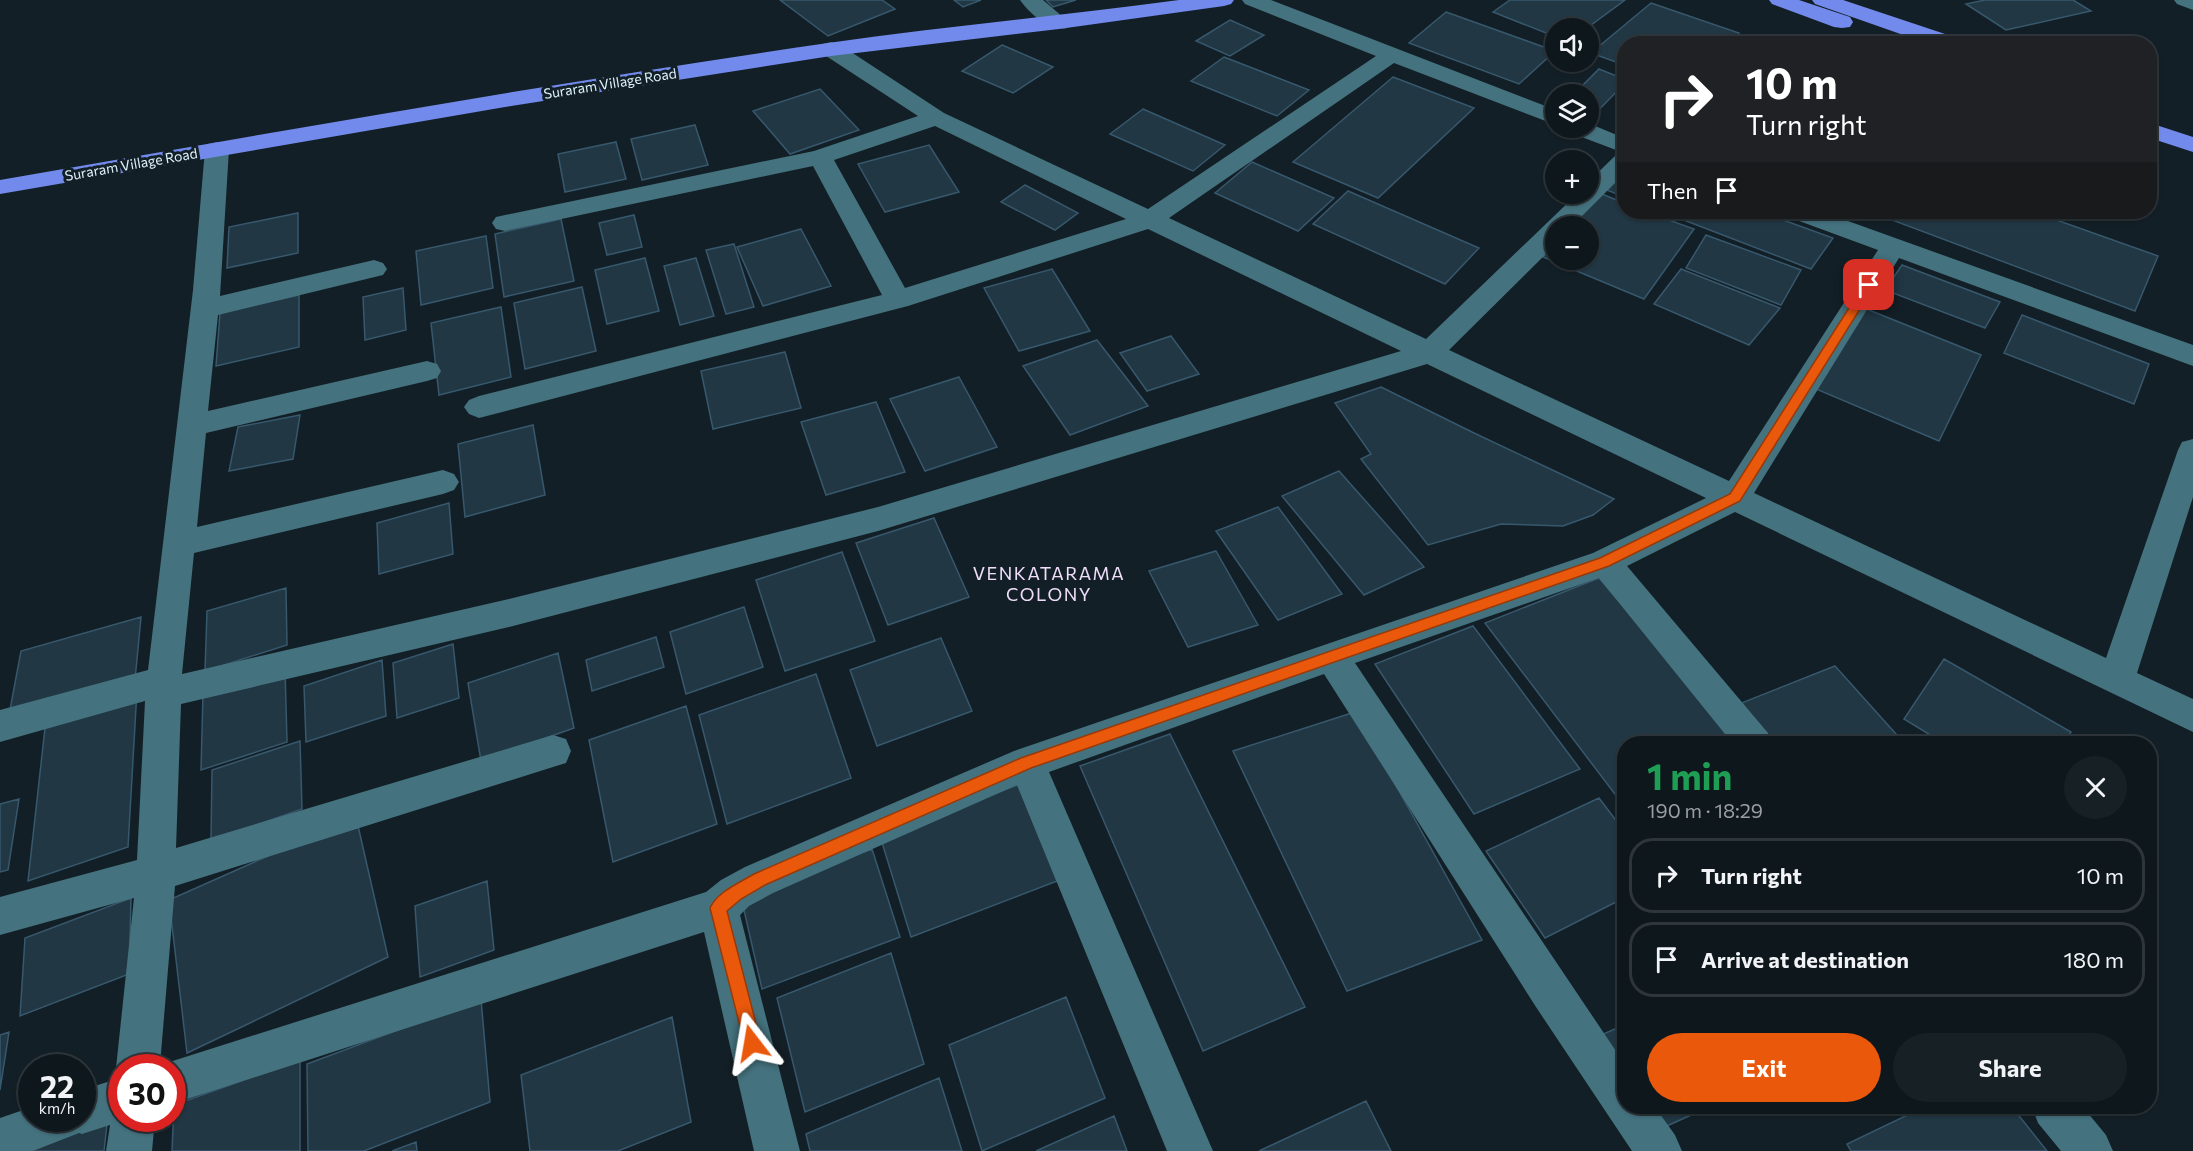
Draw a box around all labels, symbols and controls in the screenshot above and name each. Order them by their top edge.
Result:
map controls [1545,18,1599,270]
button: sound [1545,18,1599,72]
text: 10 m [1746,56,1838,108]
icon: right [1647,60,1725,138]
street label: Suraram Village Road [542,64,678,102]
button: layers [1545,84,1599,138]
text: Turn right [1746,108,1866,141]
street label: Suraram Village Road [63,144,199,184]
button: + [1545,150,1599,204]
icon: arrive [1710,174,1743,207]
text: Then [1647,177,1698,204]
button: − [1545,216,1599,270]
pin [1843,259,1894,310]
icon: arrive [1852,268,1885,301]
district label: VENKATARAMA COLONY [973,562,1125,605]
text: 1 min [1647,753,1732,797]
button: close [2064,756,2127,819]
text: 190 m · 18:29 [1647,798,1763,822]
icon: right [1650,859,1683,892]
text: Turn right [1701,862,1802,889]
text: 10 m [2077,862,2124,889]
icon: arrive [1650,943,1683,976]
text: Arrive at destination [1701,946,1909,973]
text: 180 m [2063,946,2124,973]
position arrow [720,1011,784,1075]
button: Exit [1647,1033,1881,1102]
button: Share [1893,1033,2127,1102]
speed limit sign: 30 [108,1054,186,1132]
text: 22 [40,1067,74,1104]
text: km/h [39,1099,75,1117]

